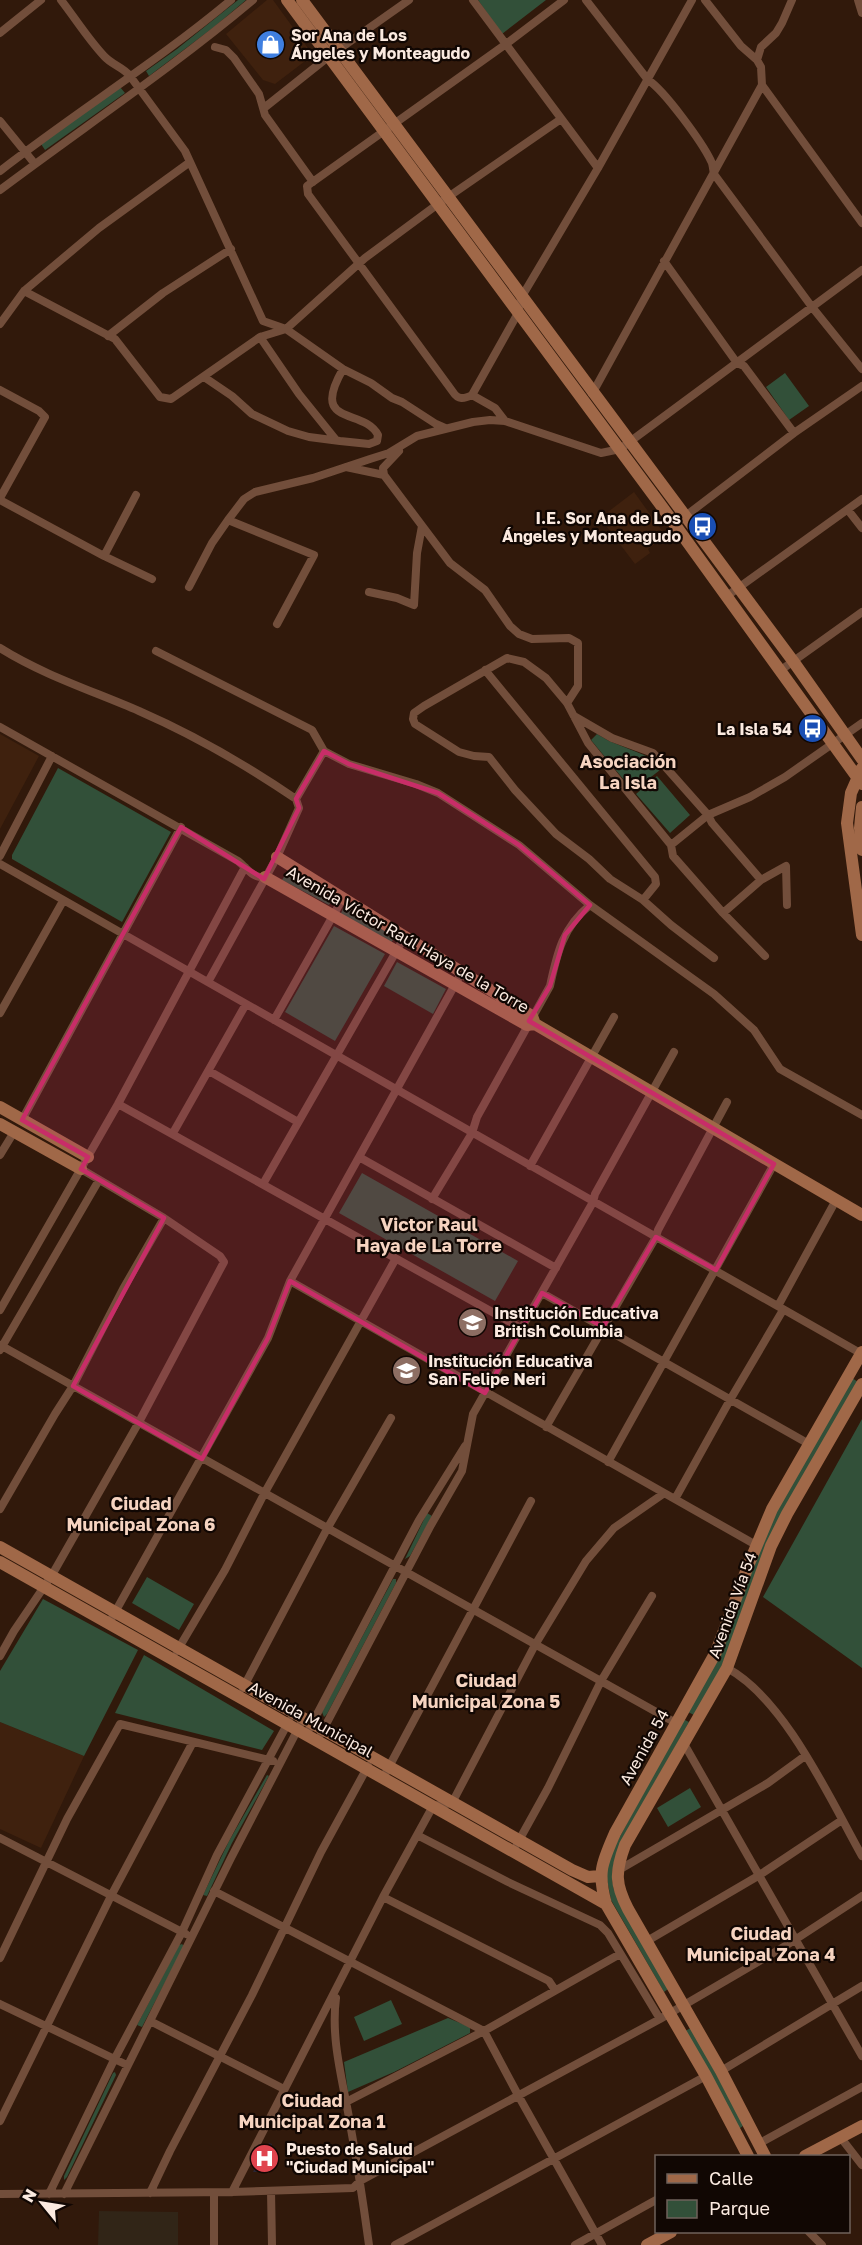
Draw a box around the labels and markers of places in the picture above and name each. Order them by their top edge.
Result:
place label: Sor Ana de Los Ángeles y Monteagudo [291,25,470,63]
shop icon: Sor Ana de Los Ángeles y Monteagudo [254,28,286,60]
place label: I.E. Sor Ana de Los Ángeles y Monteagudo [502,508,681,546]
bus stop icon: I.E. Sor Ana de Los Ángeles y Monteagudo [686,511,718,543]
bus stop icon: La Isla 54 [797,713,829,745]
place label: La Isla 54 [717,719,792,739]
place label: Institución Educativa British Columbia [494,1303,658,1341]
school or university icon: Institución Educativa British Columbia [457,1306,489,1338]
place label: Institución Educativa San Felipe Neri [428,1351,592,1389]
school or university icon: Institución Educativa San Felipe Neri [391,1354,423,1386]
place label: Puesto de Salud "Ciudad Municipal" [286,2139,434,2177]
hospital icon: Puesto de Salud "Ciudad Municipal" [249,2142,281,2174]

